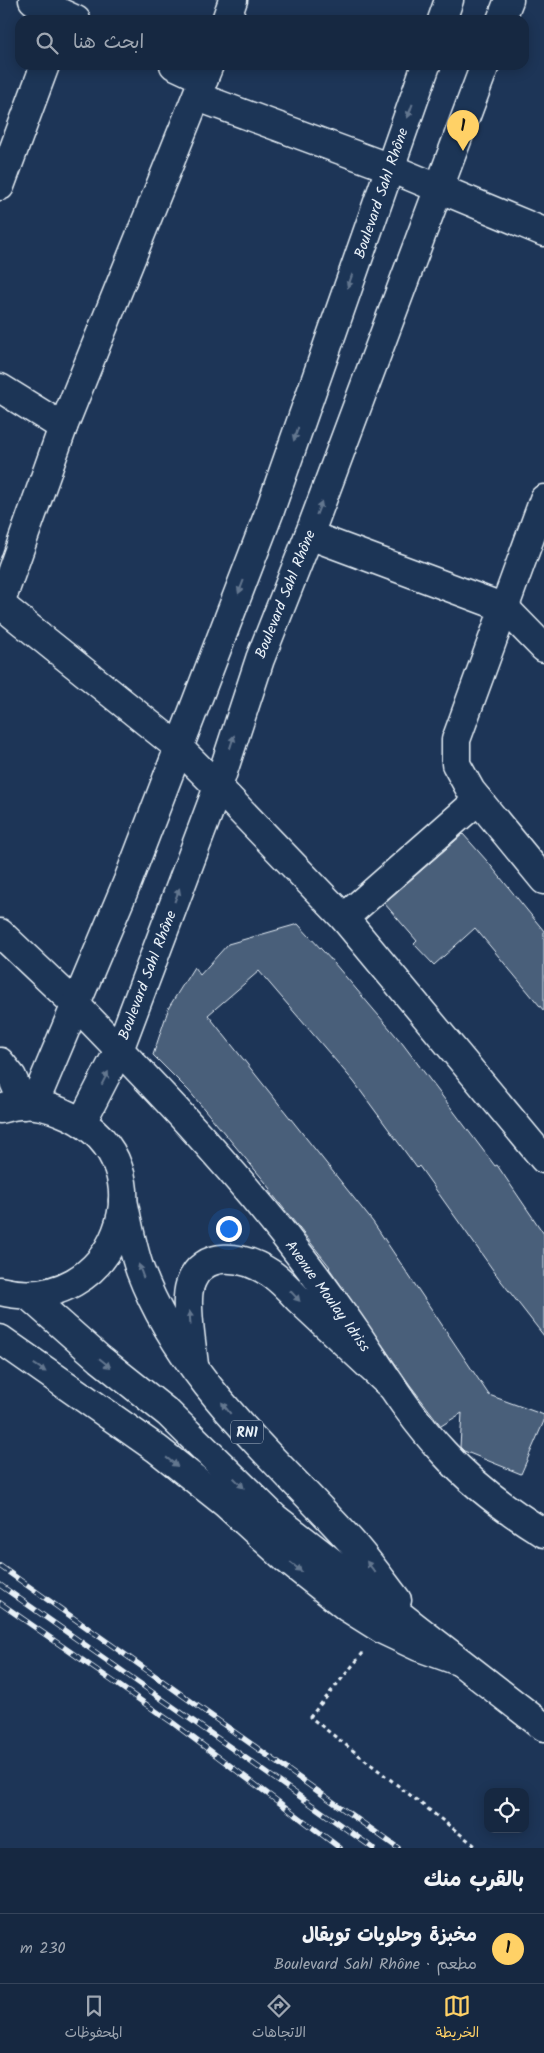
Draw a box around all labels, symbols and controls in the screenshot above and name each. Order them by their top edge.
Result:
search box [15,15,529,70]
text: ابحث هنا [73,28,144,58]
icon: search [33,29,61,57]
one-way arrow [406,104,414,119]
pin: 1 [447,110,479,151]
street label: Boulevard Sahl Rhône [348,124,416,262]
one-way arrow [346,273,353,288]
one-way arrow [292,427,300,442]
one-way arrow [315,500,323,515]
street label: Boulevard Sahl Rhône [249,526,323,662]
one-way arrow [237,580,245,595]
one-way arrow [229,734,237,749]
one-way arrow [173,887,181,902]
street label: Boulevard Sahl Rhône [112,907,184,1044]
one-way arrow [100,1072,109,1085]
your location [216,1216,242,1242]
street label: Avenue Moulay Idriss [278,1236,376,1358]
one-way arrow [137,1263,144,1278]
one-way arrow [289,1289,301,1301]
one-way arrow [186,1310,194,1326]
one-way arrow [98,1358,111,1369]
one-way arrow [33,1363,46,1373]
one-way arrow [221,1402,232,1415]
road number: RN1 [231,1420,263,1444]
one-way arrow [165,1456,178,1467]
one-way arrow [233,1477,245,1489]
one-way arrow [289,1561,302,1572]
one-way arrow [366,1561,377,1574]
map controls [484,1788,529,1833]
button: locate [484,1788,529,1833]
text: بالقرب منك [424,1864,524,1897]
text: مخبزة وحلويات توبقال [302,1921,477,1951]
text: 230 m [20,1936,66,1961]
text: 1 [506,1936,510,1961]
text: مطعم · Boulevard Sahl Rhône [274,1952,477,1977]
tab: المحفوظات [65,1992,122,2045]
tab: الاتجاهات [252,1992,306,2045]
tab: الخريطة [436,1992,479,2045]

